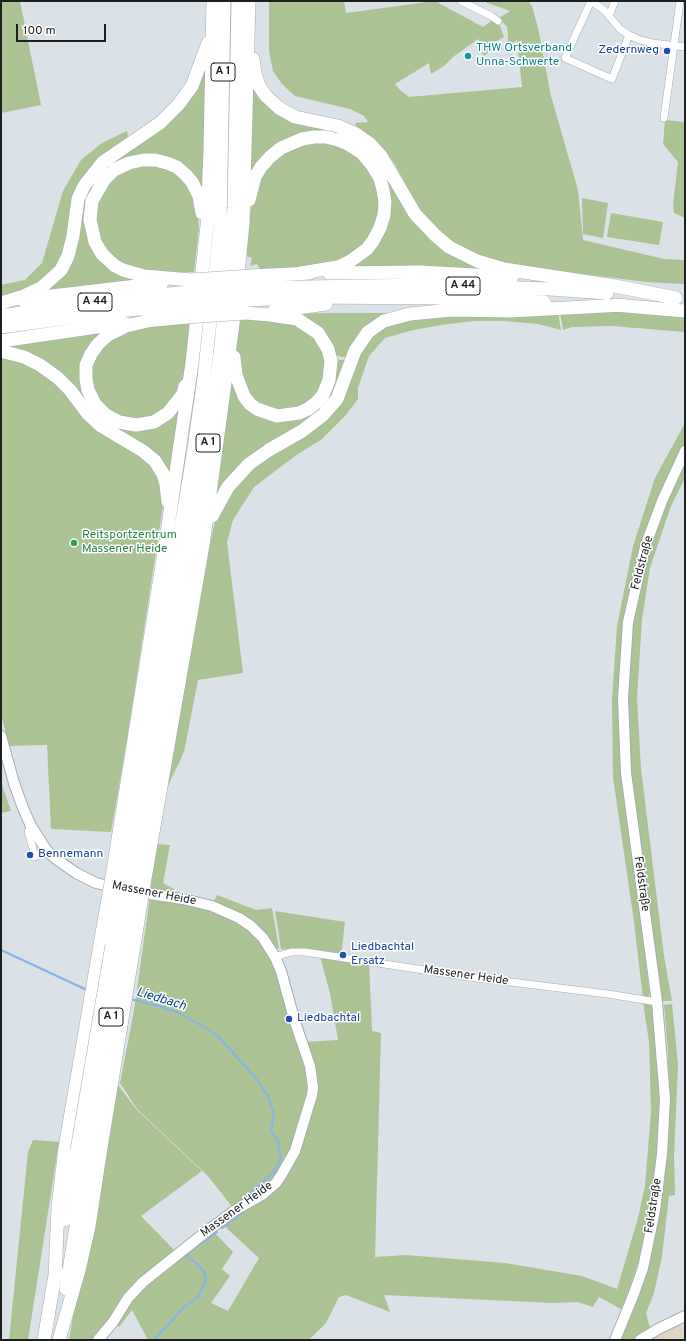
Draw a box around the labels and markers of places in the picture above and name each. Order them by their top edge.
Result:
place label: THW Ortsverband Unna-Schwerte [476,42,572,70]
place label: Zedernweg [598,44,659,58]
marker: Zedernweg [662,46,672,56]
marker: THW Ortsverband Unna-Schwerte [463,51,473,61]
place label: Reitsportzentrum Massener Heide [82,529,177,557]
marker: Reitsportzentrum Massener Heide [69,538,79,548]
place label: Bennemann [38,848,103,862]
marker: Bennemann [25,850,35,860]
place label: Liedbachtal Ersatz [351,941,414,969]
marker: Liedbachtal Ersatz [338,950,348,960]
place label: Liedbachtal [297,1012,360,1026]
marker: Liedbachtal [284,1014,294,1024]

